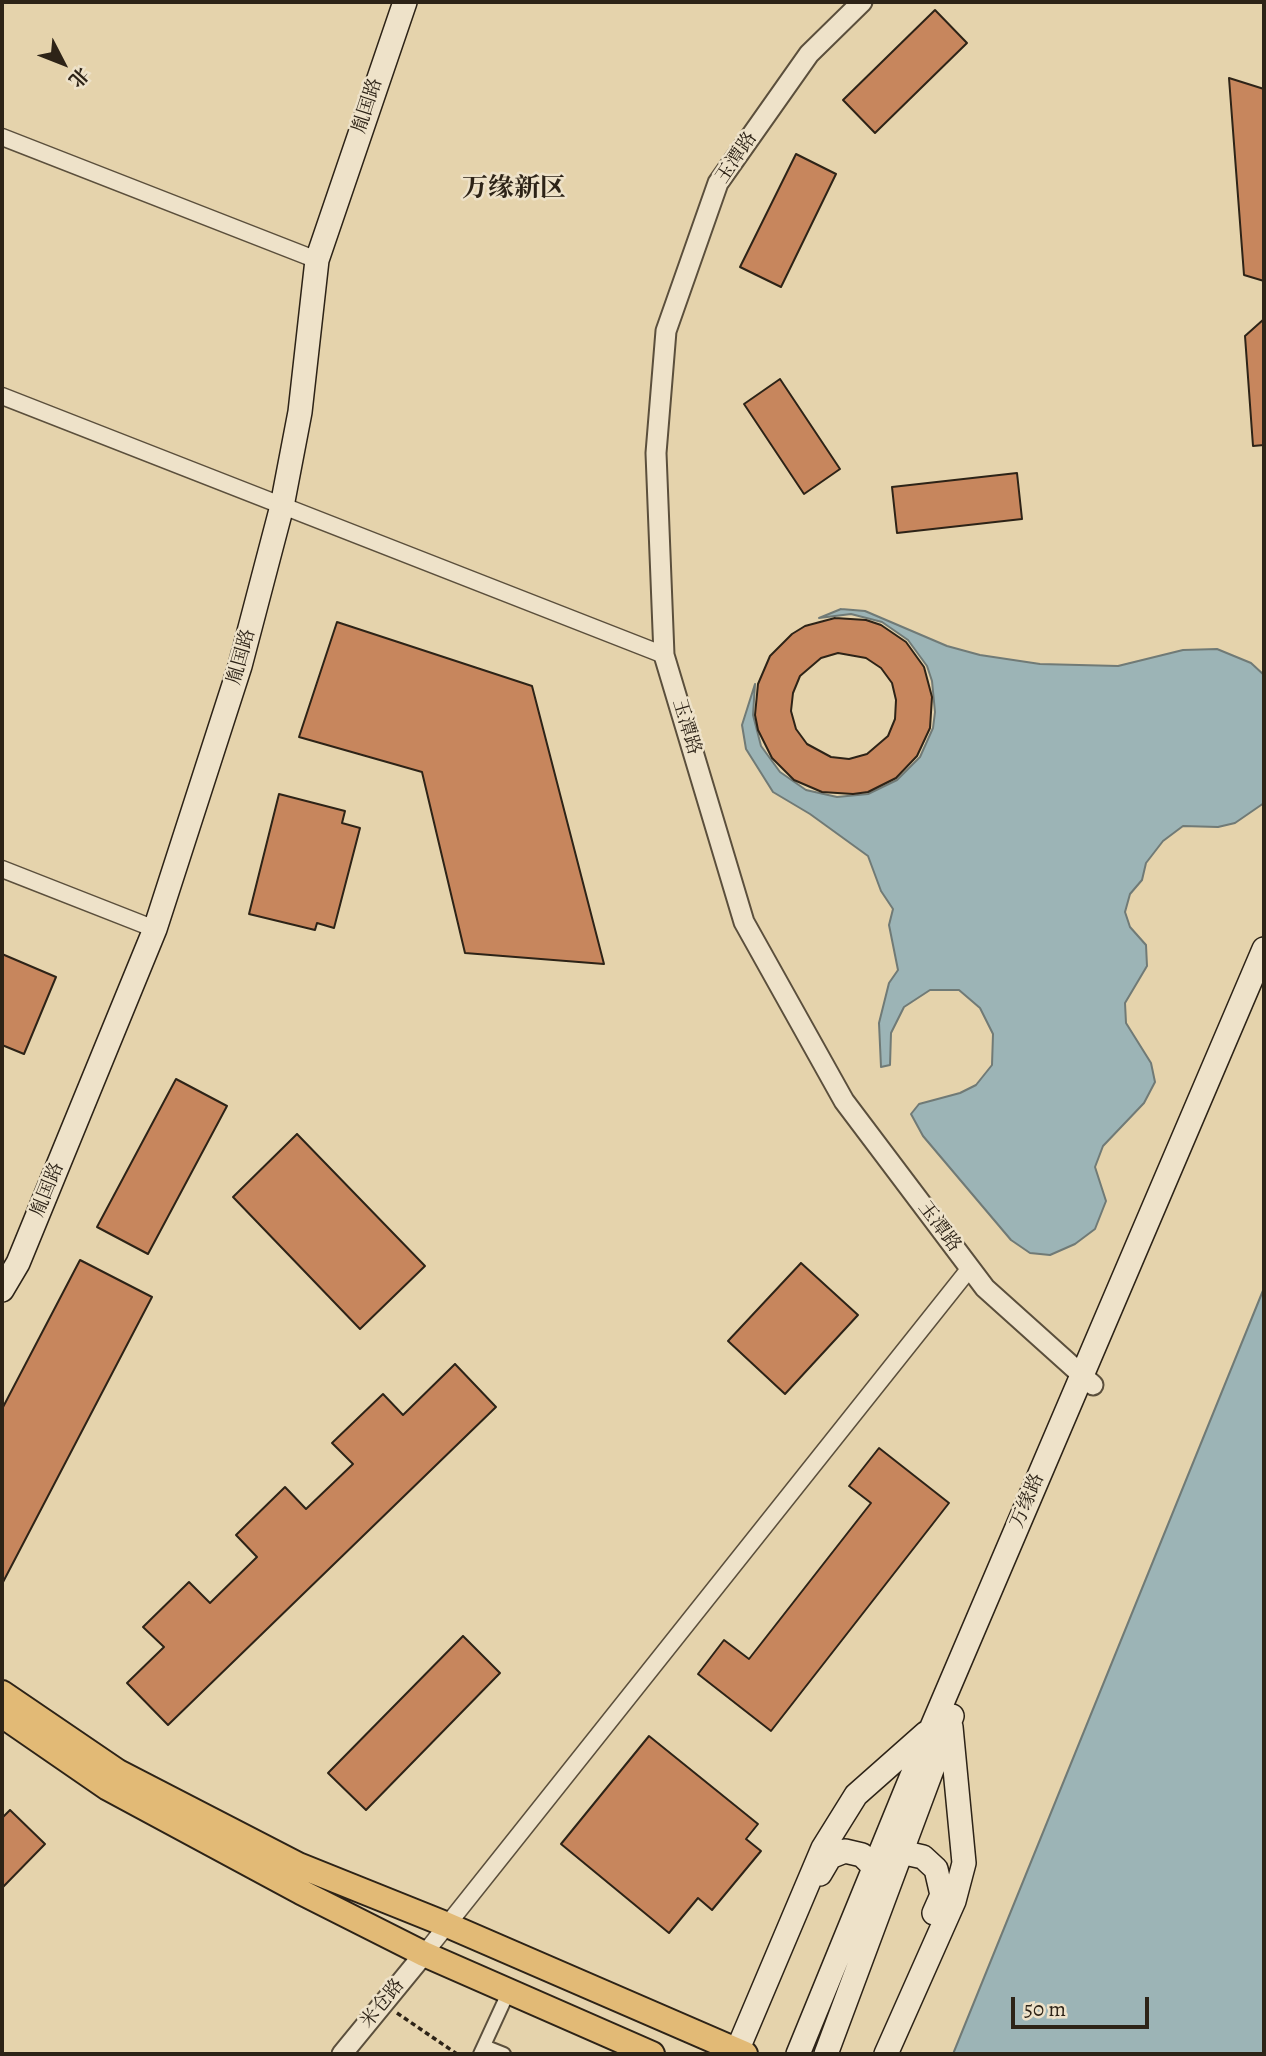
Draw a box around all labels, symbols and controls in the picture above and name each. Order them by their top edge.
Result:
north arrow [28,28,98,98]
text: 北 [63,61,95,93]
street label: 胤国路 [348,75,388,137]
street label: 玉潭路 [712,128,762,188]
district label: 万缘新区 [462,174,566,206]
street label: 胤国路 [223,626,261,688]
street label: 玉潭路 [667,696,705,758]
street label: 胤国路 [27,1159,69,1221]
street label: 玉潭路 [913,1197,965,1257]
street label: 万缘路 [1006,1470,1050,1532]
street label: 米仓路 [356,1975,410,2033]
scale bar [1014,1982,1152,2026]
text: 50 m [1024,1995,1066,2023]

